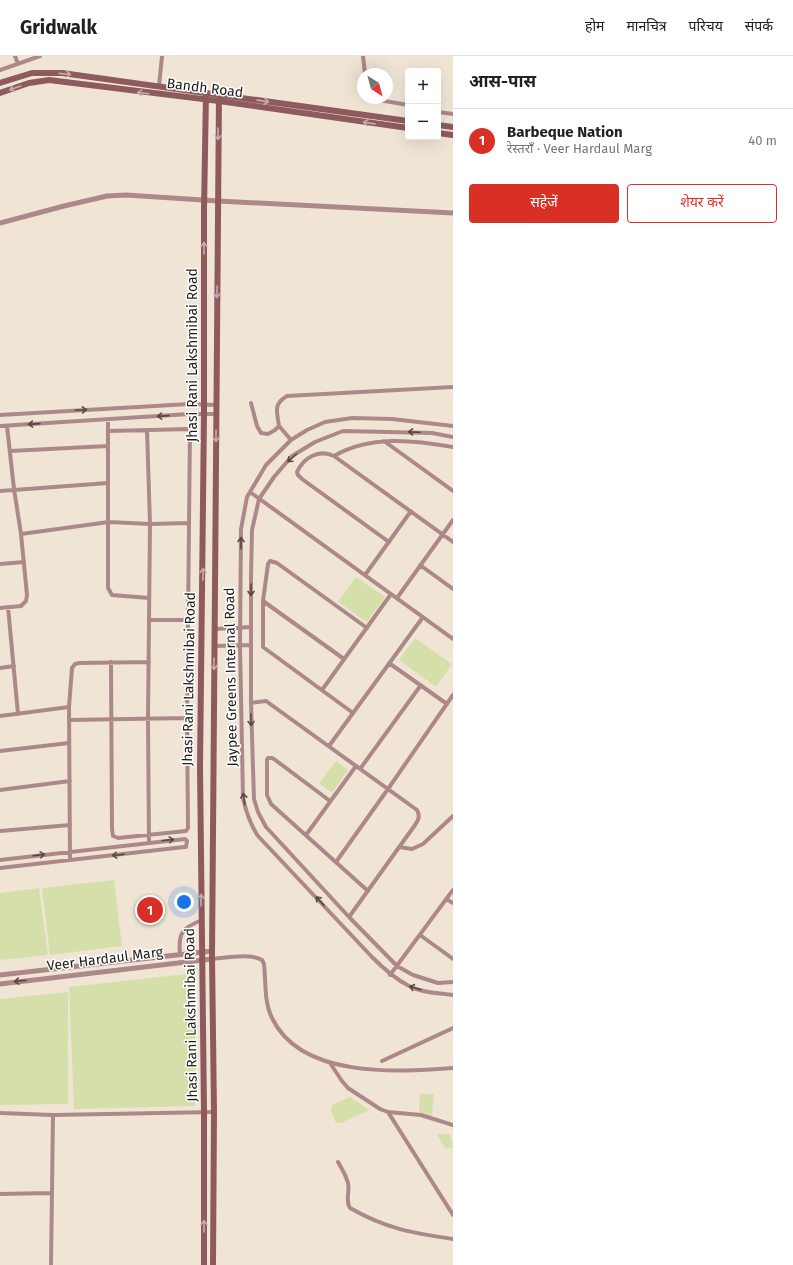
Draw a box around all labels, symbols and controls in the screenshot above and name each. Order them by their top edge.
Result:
text: Gridwalk [20,16,97,39]
text: होम [585,18,604,35]
text: मानचित्र [626,18,667,35]
text: परिचय [689,18,723,35]
text: संपर्क [745,18,773,35]
north arrow [357,68,393,104]
map controls [405,68,441,140]
button: + [405,68,441,104]
one-way arrow [58,70,71,78]
text: आस-पास [469,71,536,92]
street label: Bandh Road [166,75,244,101]
one-way arrow [9,85,22,92]
one-way arrow [137,89,150,96]
one-way arrow [256,97,269,105]
button: − [405,104,441,140]
one-way arrow [363,119,376,127]
text: Barbeque Nation [507,123,623,141]
one-way arrow [214,127,222,140]
text: 1 [479,133,485,148]
text: 40 m [748,133,777,148]
text: रेस्तराँ · Veer Hardaul Marg [507,141,652,156]
button: सहेजें [469,184,619,223]
button: शेयर करें [627,184,777,223]
one-way arrow [200,242,208,255]
street label: Jhasi Rani Lakshmibai Road [184,268,201,442]
one-way arrow [213,285,221,298]
one-way arrow [74,406,87,414]
one-way arrow [157,412,170,419]
one-way arrow [28,421,41,428]
one-way arrow [408,428,421,436]
one-way arrow [212,429,220,442]
one-way arrow [287,453,297,462]
one-way arrow [237,537,245,550]
one-way arrow [199,568,206,581]
one-way arrow [247,583,255,596]
street label: Jaypee Greens Internal Road [221,587,241,767]
street label: Jhasi Rani Lakshmibai Road [179,592,199,766]
one-way arrow [210,657,218,670]
one-way arrow [248,713,255,726]
one-way arrow [240,792,248,805]
one-way arrow [161,837,174,844]
one-way arrow [32,851,45,859]
one-way arrow [112,851,125,859]
your location [174,892,194,912]
one-way arrow [197,894,205,907]
pin: 1 [137,895,163,925]
one-way arrow [315,896,324,906]
street label: Jhasi Rani Lakshmibai Road [181,928,201,1102]
street label: Veer Hardaul Marg [46,943,165,975]
one-way arrow [14,978,27,985]
one-way arrow [408,984,421,991]
one-way arrow [200,1220,208,1233]

